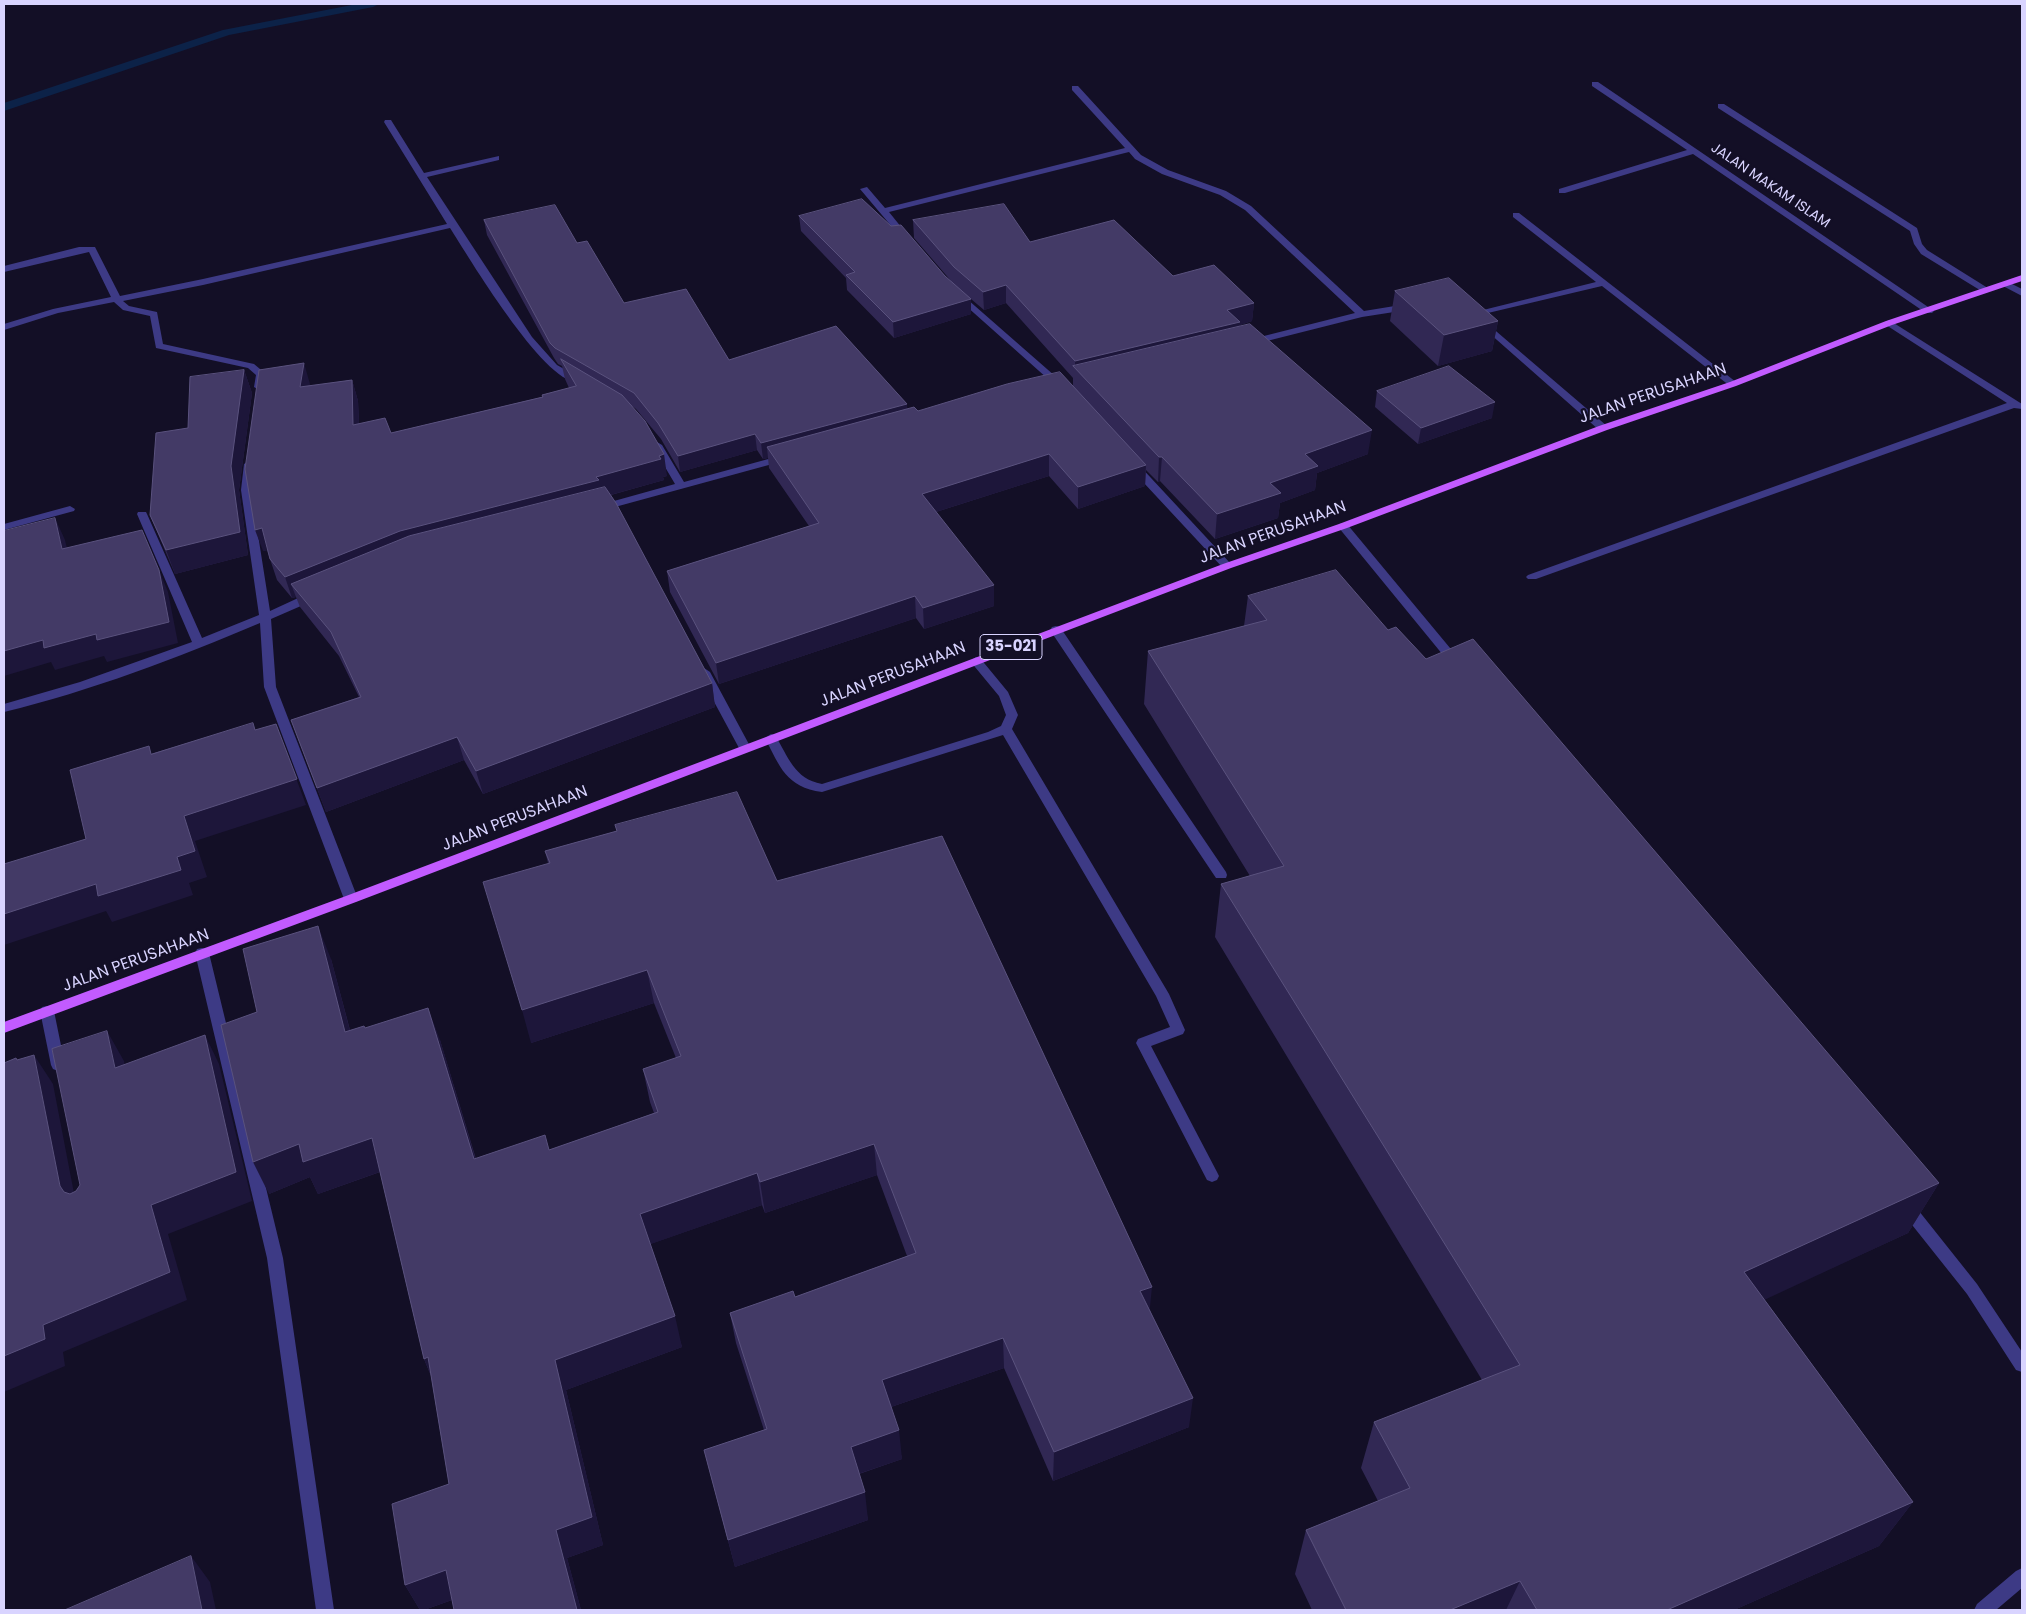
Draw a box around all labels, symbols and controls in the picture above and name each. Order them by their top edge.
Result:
street label: JALAN MAKAM ISLAM [1707,140,1833,232]
street label: JALAN PERUSAHAAN [1577,360,1729,428]
street label: JALAN PERUSAHAAN [1197,498,1349,568]
road number: 35-021 [980,634,1042,660]
street label: JALAN PERUSAHAAN [817,638,969,712]
street label: JALAN PERUSAHAAN [439,782,591,856]
street label: JALAN PERUSAHAAN [60,926,212,996]

